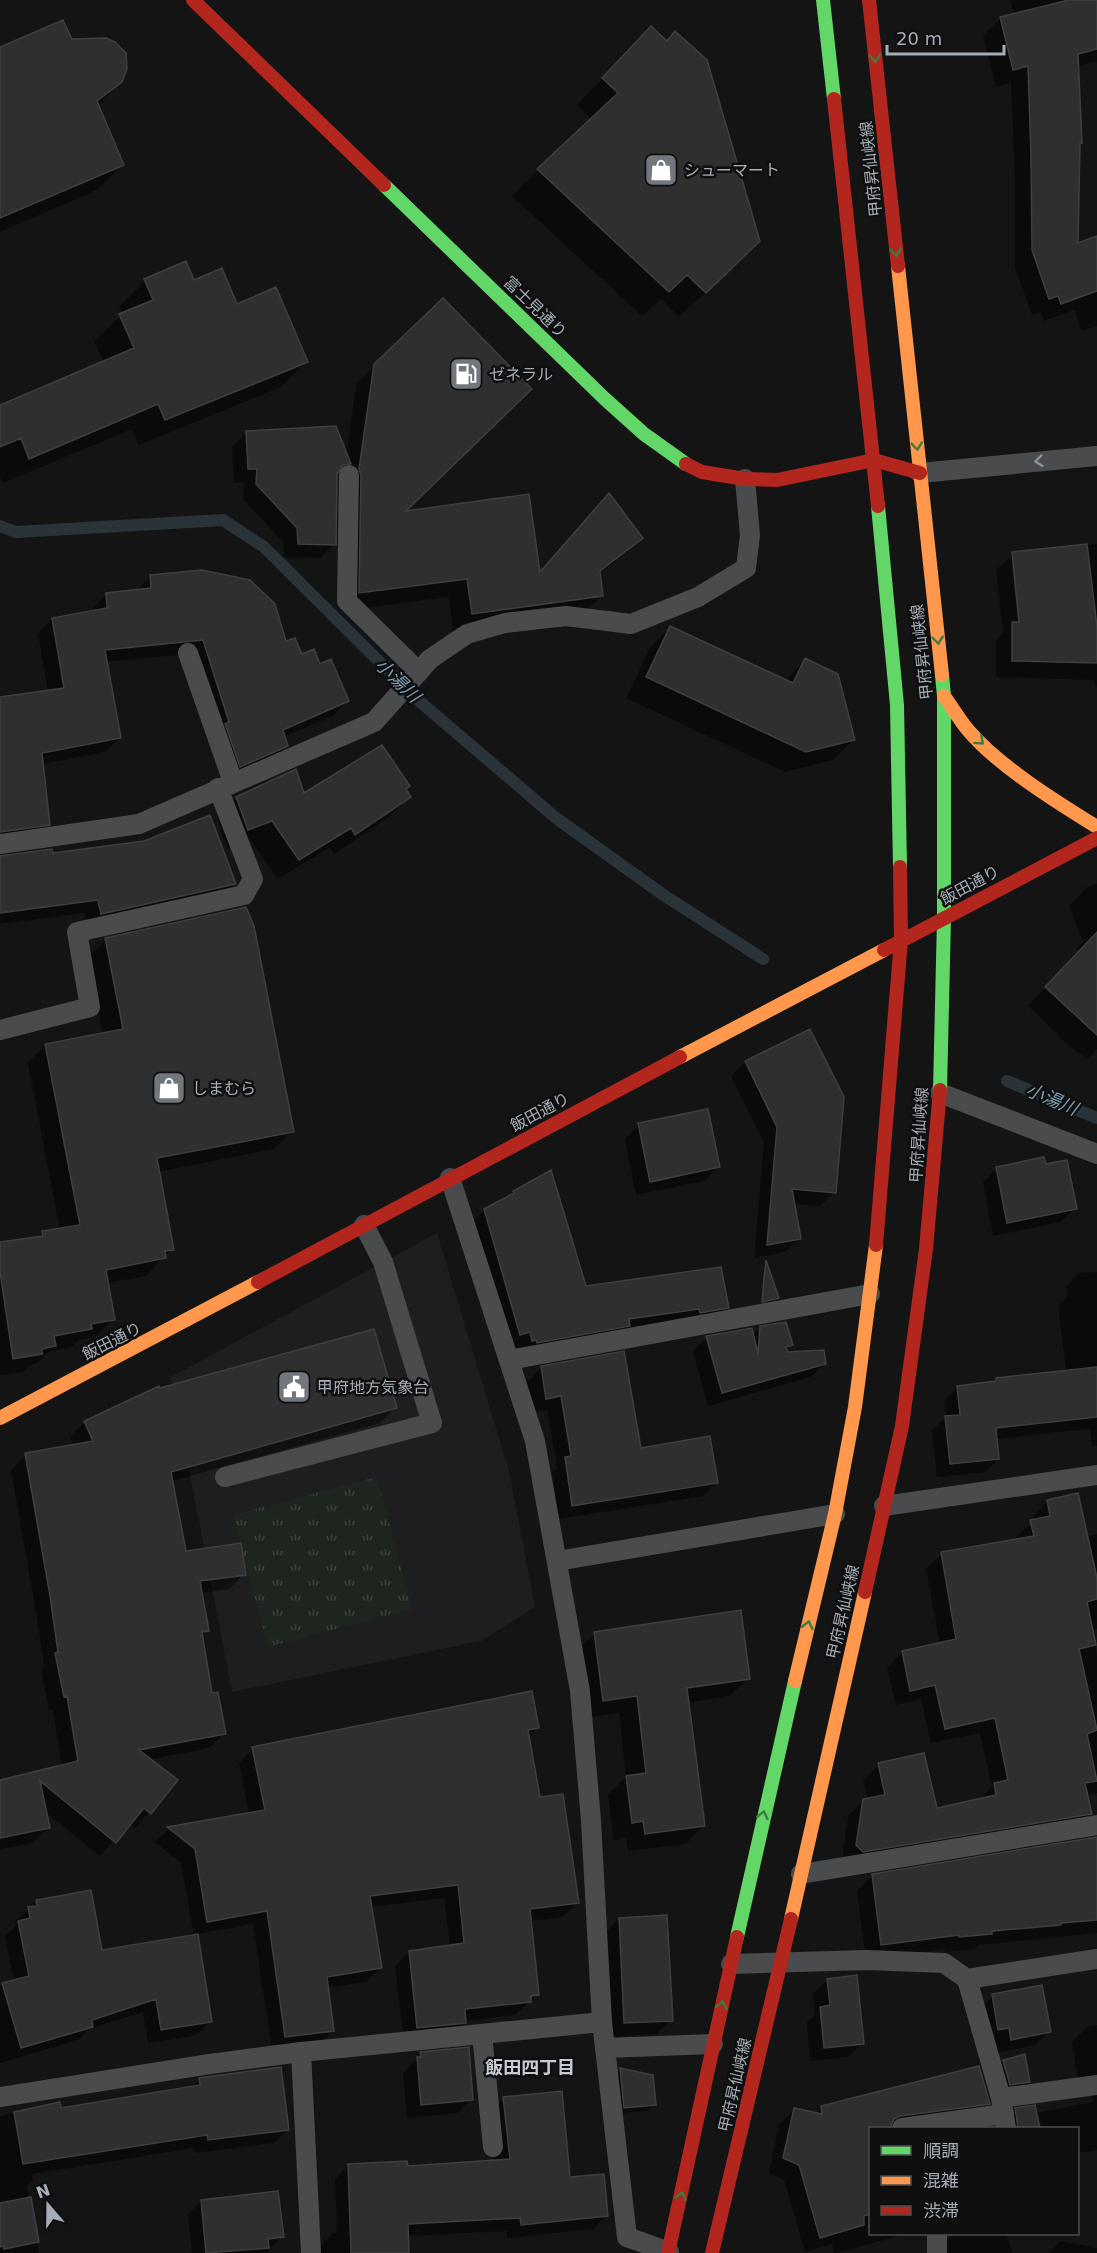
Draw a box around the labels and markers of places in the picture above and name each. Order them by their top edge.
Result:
shop icon: シューマート [643,152,679,188]
place label: シューマート [684,161,780,180]
fuel station icon: ゼネラル [448,356,484,392]
place label: ゼネラル [489,365,553,384]
shop icon: しまむら [151,1070,187,1106]
place label: しまむら [192,1079,256,1098]
public building icon: 甲府地方気象台 [276,1369,312,1405]
place label: 甲府地方気象台 [317,1378,429,1397]

